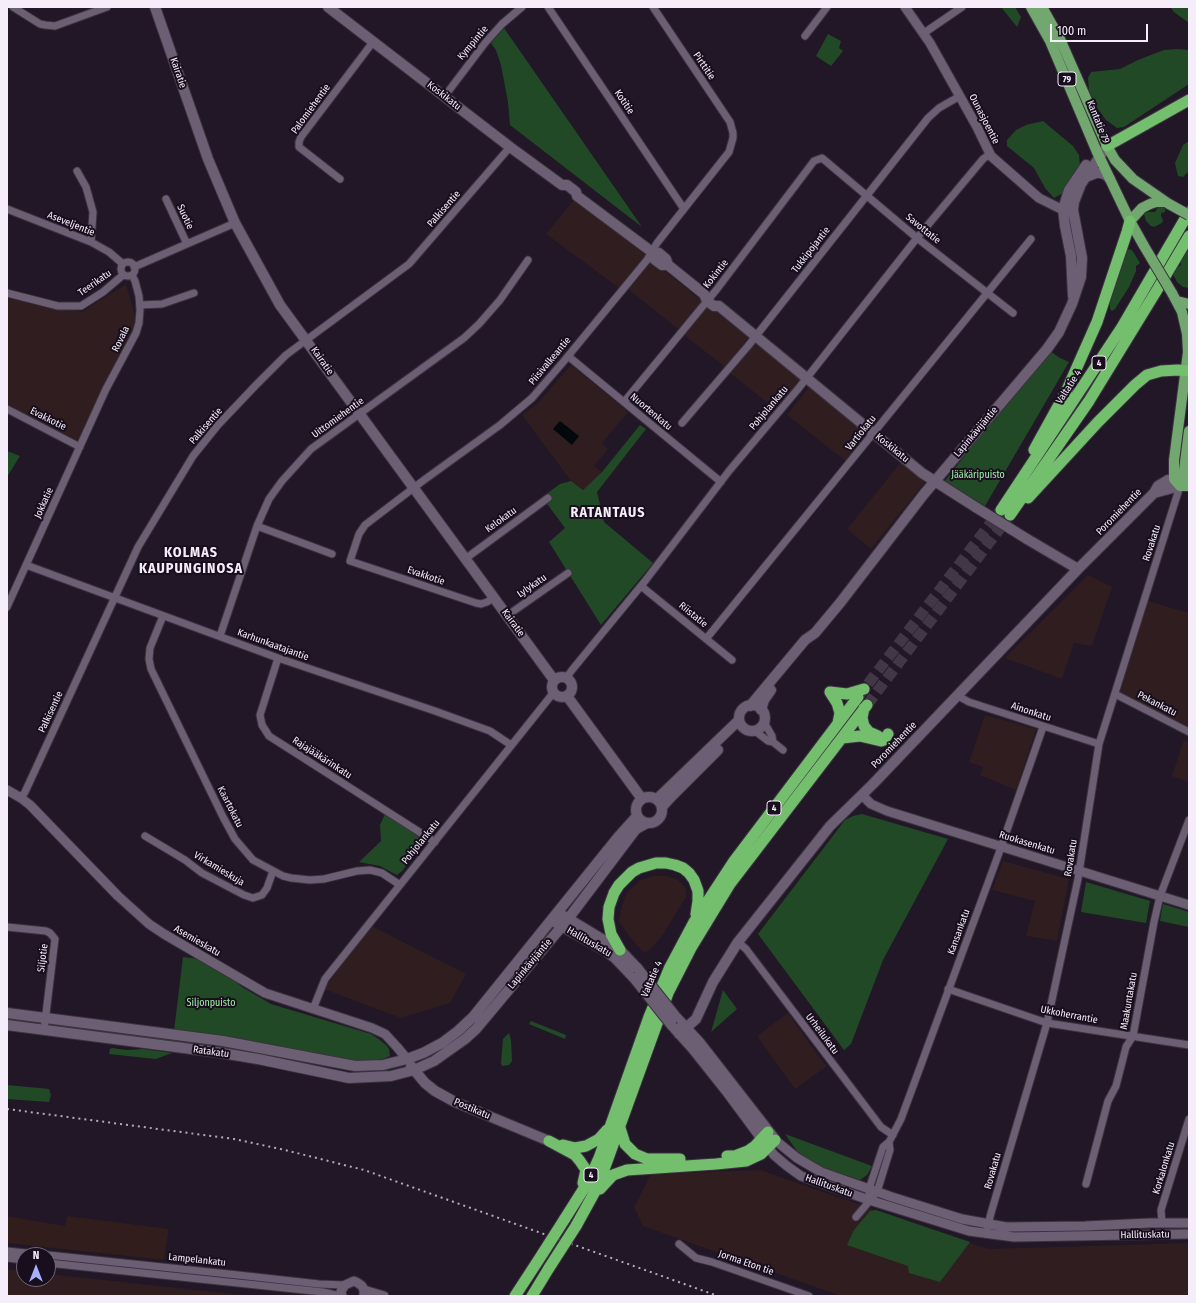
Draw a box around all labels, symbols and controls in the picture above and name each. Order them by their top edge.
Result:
scale bar [1052,16,1150,42]
street label: Kympintie [455,23,491,63]
text: 100 m [1057,24,1086,38]
street label: Pirttitie [690,50,718,82]
street label: Kairatie [167,56,189,90]
road number: 79 [1058,72,1076,86]
street label: Koskikatu [425,79,463,113]
street label: Palomiehentie [289,82,333,136]
street label: Kotitie [611,87,637,117]
street label: Ounasjoentie [966,92,1002,146]
street label: Kantatie 79 [1084,99,1112,145]
street label: Palkisentie [425,188,463,230]
street label: Suotie [174,203,196,231]
street label: Aseveljentie [46,209,96,239]
street label: Savottatie [903,211,943,247]
street label: Tukkipojantie [789,225,833,275]
street label: Kokintie [701,257,731,291]
street label: Teerikatu [76,267,114,299]
street label: Rovala [110,324,132,354]
street label: Piisivalkeantie [526,334,574,388]
street label: Kairatie [308,345,336,377]
road number: 4 [1092,356,1106,370]
street label: Valtatie 4 [1054,368,1084,406]
street label: Pohjolankatu [747,383,791,433]
street label: Nuortenkatu [627,391,675,433]
street label: Uittomiehentie [310,395,366,441]
street label: Lapinkävijäntie [951,404,1001,460]
street label: Evakkotie [28,405,68,433]
street label: Palkisentie [187,405,225,447]
street label: Vartiokatu [843,413,879,453]
street label: Koskikatu [873,431,911,465]
park label: Jääkäripuisto [951,469,1005,481]
street label: Jokkatie [32,486,56,520]
street label: Poromiehentie [1094,486,1144,538]
street label: Kelokatu [483,505,519,535]
district label: RATANTAUS [571,505,645,521]
street label: Rovakatu [1140,523,1164,563]
district label: KOLMAS KAUPUNGINOSA [139,545,243,578]
street label: Evakkotie [406,564,446,588]
street label: Lylykatu [515,572,549,600]
street label: Riistatie [676,600,710,630]
street label: Kairatie [499,607,527,639]
street label: Karhunkaatajantie [236,627,310,663]
street label: Palkisentie [36,689,66,735]
street label: Pekankatu [1135,689,1179,719]
street label: Ainonkatu [1009,700,1053,724]
street label: Poromiehentie [869,719,919,771]
street label: Rajajääkärinkatu [290,734,354,782]
street label: Kaartokatu [214,784,246,830]
road number: 4 [767,801,781,815]
street label: Pohjolankatu [399,817,443,867]
street label: Ruokasenkatu [998,829,1056,857]
street label: Rovakatu [1062,838,1080,878]
street label: Virkamieskuja [191,849,247,889]
street label: Kansankatu [945,908,973,956]
street label: Asemieskatu [172,923,222,959]
street label: Hallituskatu [565,924,613,960]
street label: Lapinkävijäntie [505,936,555,992]
street label: Siljotie [35,943,51,973]
street label: Valtatie 4 [639,959,665,999]
street label: Maakuntakatu [1118,971,1140,1031]
park label: Siljonpuisto [187,997,235,1009]
street label: Ukkoherrantie [1039,1004,1099,1026]
street label: Urheilukatu [803,1011,841,1057]
street label: Ratakatu [192,1044,230,1060]
street label: Postikatu [452,1096,492,1122]
street label: Korkalonkatu [1150,1140,1178,1196]
street label: Rovakatu [982,1151,1004,1191]
road number: 4 [584,1168,598,1182]
street label: Hallituskatu [804,1172,854,1200]
street label: Hallituskatu [1120,1229,1170,1241]
north arrow [16,1247,56,1287]
street label: Jorma Eton tie [717,1248,775,1278]
text: N [33,1249,39,1262]
street label: Lampelankatu [168,1251,226,1269]

